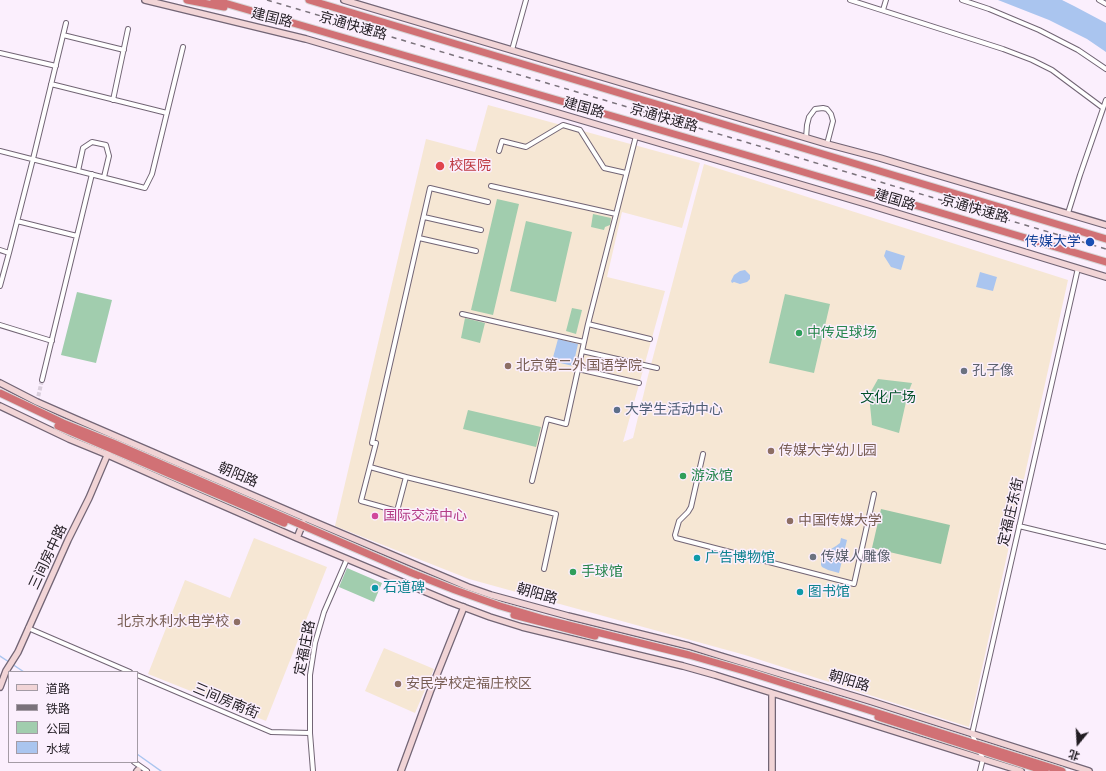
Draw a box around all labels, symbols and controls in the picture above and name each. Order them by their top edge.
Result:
street label: 建国路 [250,5,294,31]
street label: 京通快速路 [317,8,389,44]
street label: 建国路 [561,94,607,122]
street label: 京通快速路 [628,100,700,136]
place label: 校医院 [449,158,491,174]
marker: 校医院 [434,160,446,172]
street label: 建国路 [872,186,918,214]
street label: 京通快速路 [939,191,1011,227]
place label: 传媒大学 [1025,234,1081,250]
marker: 传媒大学 [1084,236,1096,248]
place label: 中传足球场 [807,325,877,341]
marker: 中传足球场 [794,328,804,338]
place label: 北京第二外国语学院 [516,358,642,374]
marker: 北京第二外国语学院 [503,361,513,371]
place label: 孔子像 [972,363,1014,379]
marker: 孔子像 [959,366,969,376]
park label: 文化广场 [860,390,916,406]
place label: 大学生活动中心 [625,402,723,418]
marker: 大学生活动中心 [612,405,622,415]
place label: 传媒大学幼儿园 [779,443,877,459]
marker: 传媒大学幼儿园 [766,446,776,456]
street label: 朝阳路 [215,459,261,491]
place label: 游泳馆 [691,468,733,484]
marker: 游泳馆 [678,471,688,481]
street label: 定福庄东街 [995,476,1027,548]
place label: 国际交流中心 [383,508,467,524]
marker: 国际交流中心 [370,511,380,521]
place label: 中国传媒大学 [798,513,882,529]
marker: 中国传媒大学 [785,516,795,526]
street label: 三间房中路 [26,522,70,592]
place label: 传媒人雕像 [821,549,891,565]
place label: 广告博物馆 [705,550,775,566]
marker: 传媒人雕像 [808,552,818,562]
marker: 广告博物馆 [692,553,702,563]
place label: 手球馆 [581,564,623,580]
marker: 手球馆 [568,567,578,577]
place label: 石道碑 [383,580,425,596]
street label: 朝阳路 [514,580,560,608]
marker: 石道碑 [370,583,380,593]
place label: 图书馆 [808,584,850,600]
marker: 图书馆 [795,587,805,597]
place label: 北京水利水电学校 [117,614,229,630]
marker: 北京水利水电学校 [232,617,242,627]
street label: 定福庄路 [291,619,319,677]
street label: 朝阳路 [826,667,872,695]
legend [8,671,138,763]
place label: 安民学校定福庄校区 [406,676,532,692]
marker: 安民学校定福庄校区 [393,679,403,689]
street label: 三间房南街 [191,680,261,722]
text: 道路 [46,683,70,695]
text: 铁路 [46,703,70,715]
text: 公园 [46,723,70,735]
north arrow [1058,723,1098,763]
text: 水域 [46,743,70,755]
text: 北 [1067,748,1081,762]

